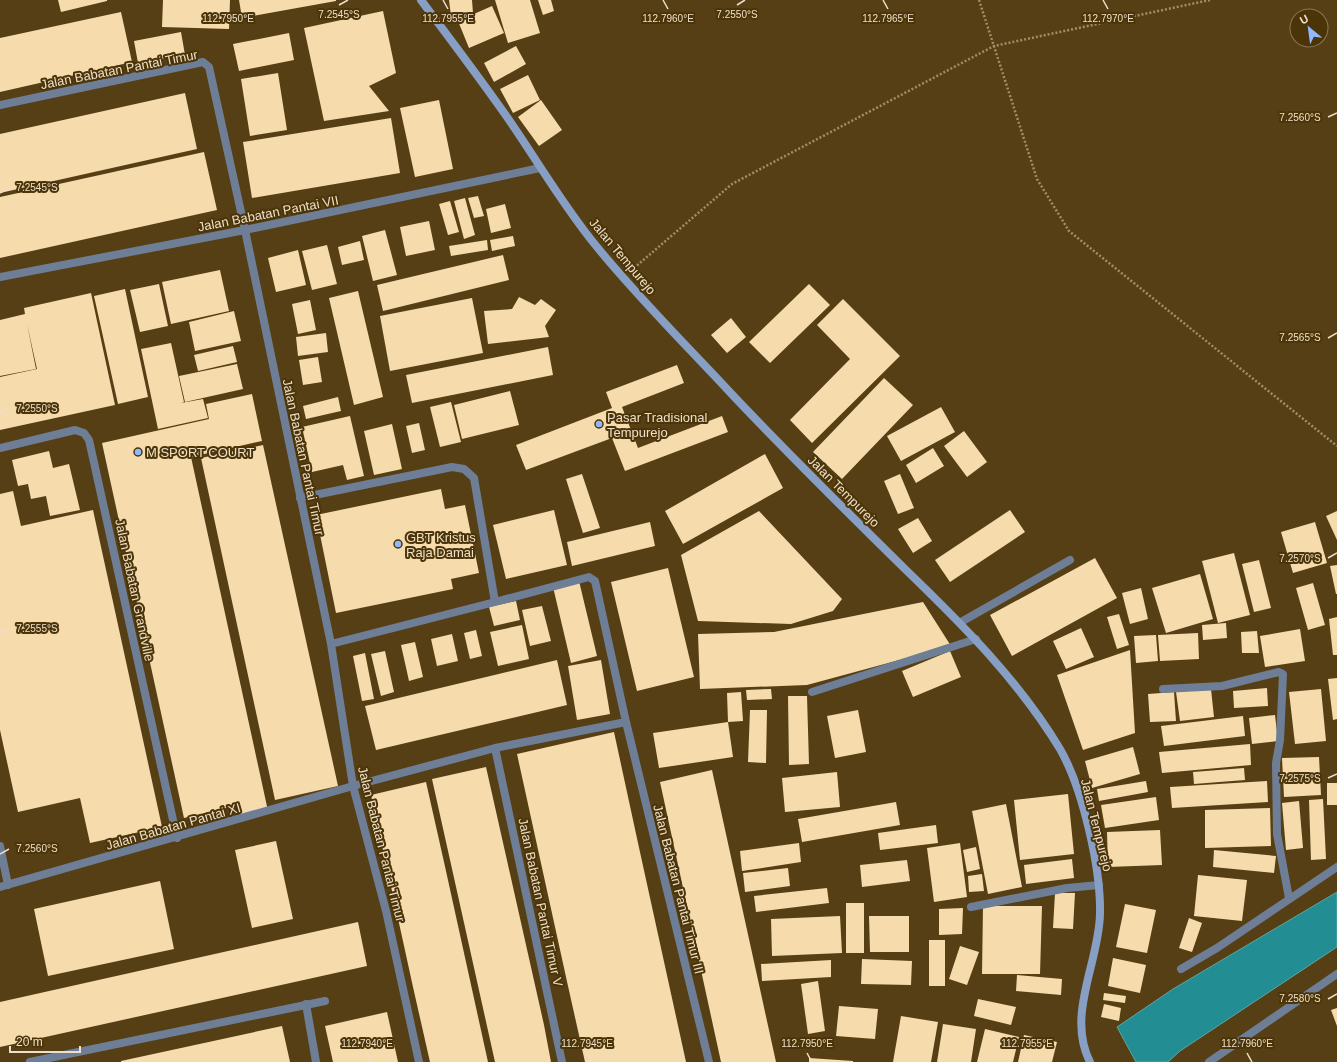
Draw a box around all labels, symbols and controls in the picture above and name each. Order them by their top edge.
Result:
north arrow [1289,8,1329,48]
text: 7.2545°S [318,9,360,20]
text: 7.2550°S [716,9,758,20]
text: U [1298,12,1311,26]
text: 112.7950°E [202,13,254,24]
text: 112.7955°E [422,13,474,24]
text: 112.7960°E [642,13,694,24]
text: 112.7965°E [862,13,914,24]
text: 112.7970°E [1082,13,1134,24]
street label: Jalan Babatan Pantai Timur [39,47,200,92]
text: 7.2560°S [1279,112,1321,123]
text: 7.2545°S [16,182,58,193]
street label: Jalan Babatan Pantai VII [196,192,340,235]
street label: Jalan Tempurejo [586,215,659,298]
text: 7.2565°S [1279,332,1321,343]
street label: Jalan Babatan Pantai Timur [280,377,328,537]
text: 7.2550°S [16,403,58,414]
place label: Pasar Tradisional Tempurejo [607,410,708,440]
marker: Pasar Tradisional Tempurejo [594,419,604,429]
place label: M SPORT COURT [146,445,254,460]
marker: M SPORT COURT [133,447,143,457]
street label: Jalan Tempurejo [805,452,883,530]
street label: Jalan Babatan Grandville [112,517,157,663]
place label: GBT Kristus Raja Damai [406,530,476,560]
marker: GBT Kristus Raja Damai [393,539,403,549]
text: 7.2570°S [1279,553,1321,564]
text: 7.2555°S [16,623,58,634]
street label: Jalan Babatan Pantai Timur [355,765,408,924]
text: 7.2575°S [1279,773,1321,784]
street label: Jalan Tempurejo [1078,777,1115,873]
street label: Jalan Babatan Pantai XI [104,800,242,853]
street label: Jalan Babatan Pantai Timur III [650,803,707,975]
street label: Jalan Babatan Pantai Timur V [515,816,566,988]
text: 7.2560°S [16,843,58,854]
text: 7.2580°S [1279,993,1321,1004]
scale bar [10,1028,80,1054]
text: 20 m [16,1035,43,1049]
text: 112.7940°E [341,1038,393,1049]
text: 112.7945°E [561,1038,613,1049]
text: 112.7950°E [781,1038,833,1049]
text: 112.7955°E [1001,1038,1053,1049]
text: 112.7960°E [1221,1038,1273,1049]

